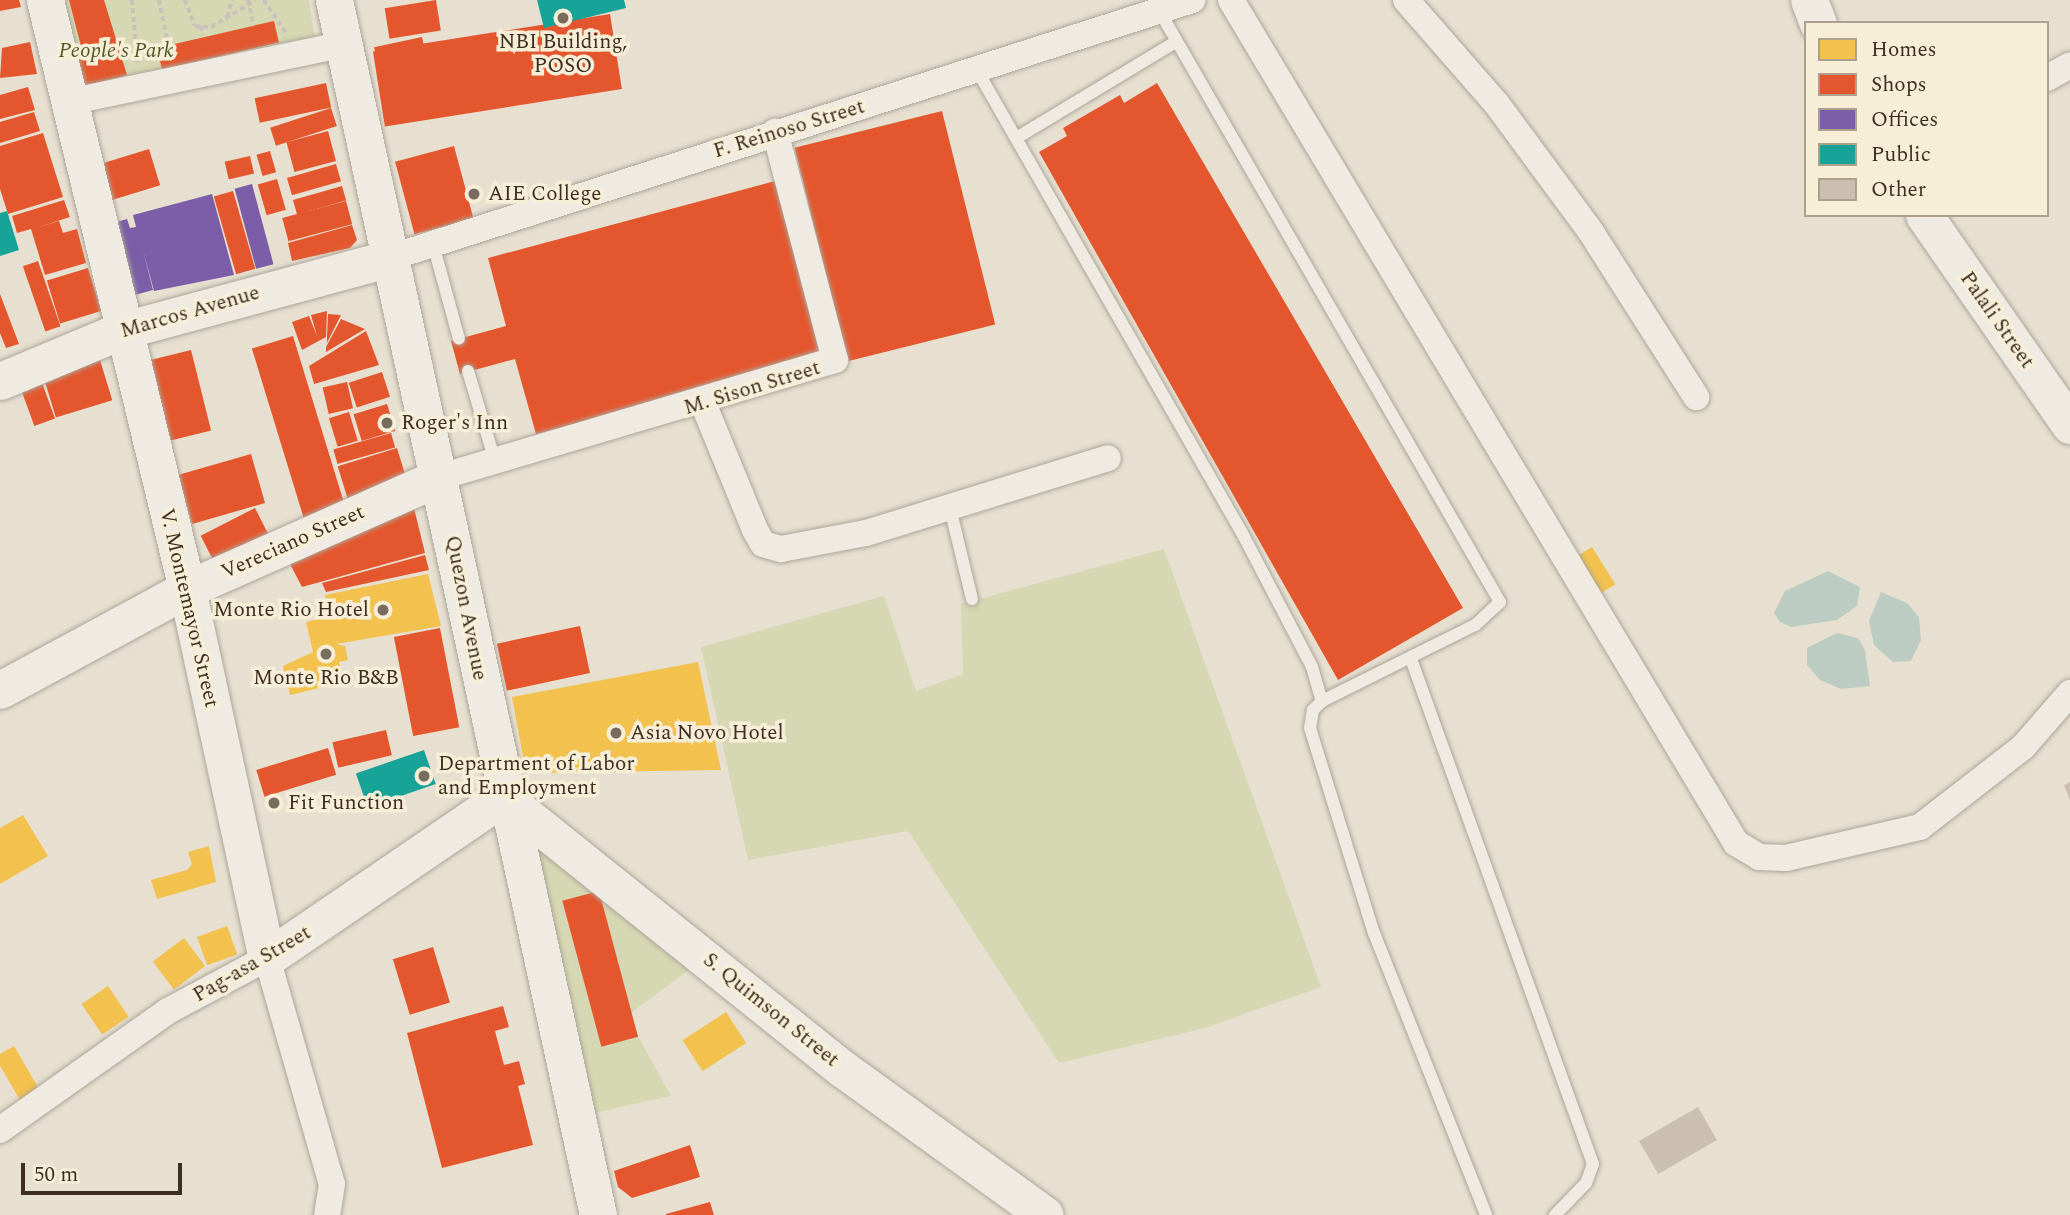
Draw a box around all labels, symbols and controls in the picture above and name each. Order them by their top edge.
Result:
marker: NBI Building, POSO [555,10,571,26]
legend [1804,21,2049,217]
place label: NBI Building, POSO [499,29,627,79]
text: Homes [1871,34,1937,66]
park label: People's Park [58,38,174,64]
text: Shops [1871,69,1927,101]
street label: F. Reinoso Street [710,94,868,164]
text: Offices [1871,104,1938,136]
text: Public [1871,139,1931,171]
text: Other [1871,174,1926,206]
place label: AIE College [488,181,601,207]
marker: AIE College [466,186,482,202]
street label: Palali Street [1954,267,2040,373]
street label: Marcos Avenue [117,280,263,344]
street label: M. Sison Street [681,355,823,421]
place label: Roger's Inn [401,410,508,436]
marker: Roger's Inn [379,415,395,431]
street label: Vereciano Street [218,499,368,585]
street label: V. Montemayor Street [154,506,224,710]
street label: Quezon Avenue [440,533,492,683]
place label: Monte Rio Hotel [213,597,369,623]
marker: Monte Rio Hotel [375,602,391,618]
marker: Monte Rio B&B [318,646,334,662]
place label: Monte Rio B&B [253,665,399,691]
place label: Asia Novo Hotel [630,720,784,746]
marker: Asia Novo Hotel [608,725,624,741]
place label: Department of Labor and Employment [438,751,635,801]
marker: Department of Labor and Employment [416,768,432,784]
place label: Fit Function [288,790,404,816]
marker: Fit Function [266,795,282,811]
street label: Pag-asa Street [188,920,316,1008]
street label: S. Quimson Street [698,947,844,1073]
scale bar [24,1148,186,1192]
text: 50 m [34,1159,78,1191]

